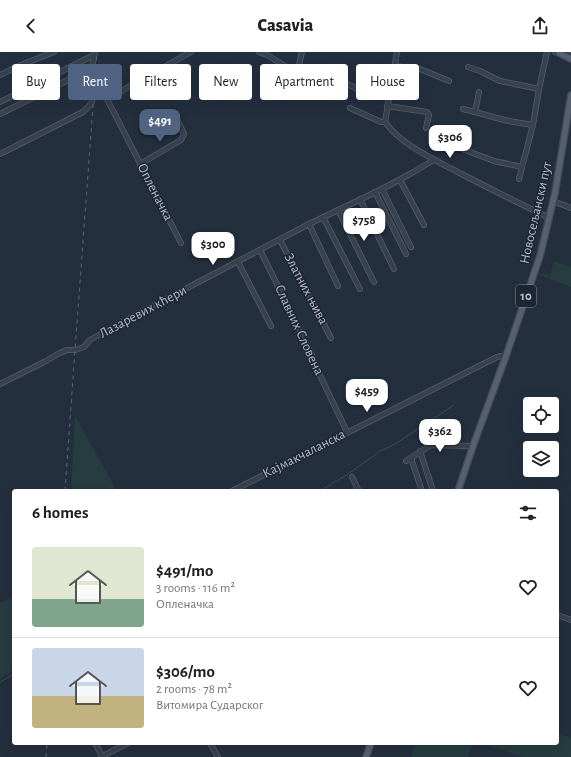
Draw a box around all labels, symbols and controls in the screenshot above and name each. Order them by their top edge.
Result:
icon: back [20,15,42,37]
icon: share [529,15,551,37]
text: Casavia [258,17,313,35]
chip: Buy [12,64,60,100]
chip: Rent [68,64,122,100]
chip: Filters [130,64,191,100]
chip: New [199,64,252,100]
chip: Apartment [260,64,348,100]
chip: House [356,64,419,100]
pin: $491 [136,109,184,143]
text: $491 [148,115,172,128]
pin: $306 [426,125,474,159]
text: $306 [438,131,462,144]
street label: Новосељански пут [517,160,555,265]
street label: Опленачка [135,161,176,224]
pin: $758 [340,208,388,242]
text: $758 [352,214,376,227]
pin: $300 [189,232,237,266]
text: $300 [201,238,226,251]
street label: Златних њива [281,251,331,327]
street label: Лазаревих кћери [97,283,189,341]
street label: Славних Словена [272,283,326,378]
road number: 10 [516,285,536,307]
pin: $459 [343,379,391,413]
text: $459 [355,385,379,398]
map controls [523,397,559,477]
button: locate [523,397,559,433]
pin: $362 [416,419,464,453]
text: $362 [428,425,452,438]
street label: Кајмакчаланска [260,427,348,481]
button: layers [523,441,559,477]
icon: filters [517,502,539,524]
text: 6 homes [32,504,88,521]
text: $491/mo [156,562,213,579]
icon: home [64,563,112,611]
icon: heart [517,576,539,598]
text: 3 rooms · 116 m² [156,582,235,595]
text: Опленачка [156,598,214,611]
text: $306/mo [156,663,215,680]
icon: home [64,664,112,712]
icon: heart [517,677,539,699]
text: 2 rooms · 78 m² [156,683,232,696]
text: Витомира Сударског [156,699,263,712]

